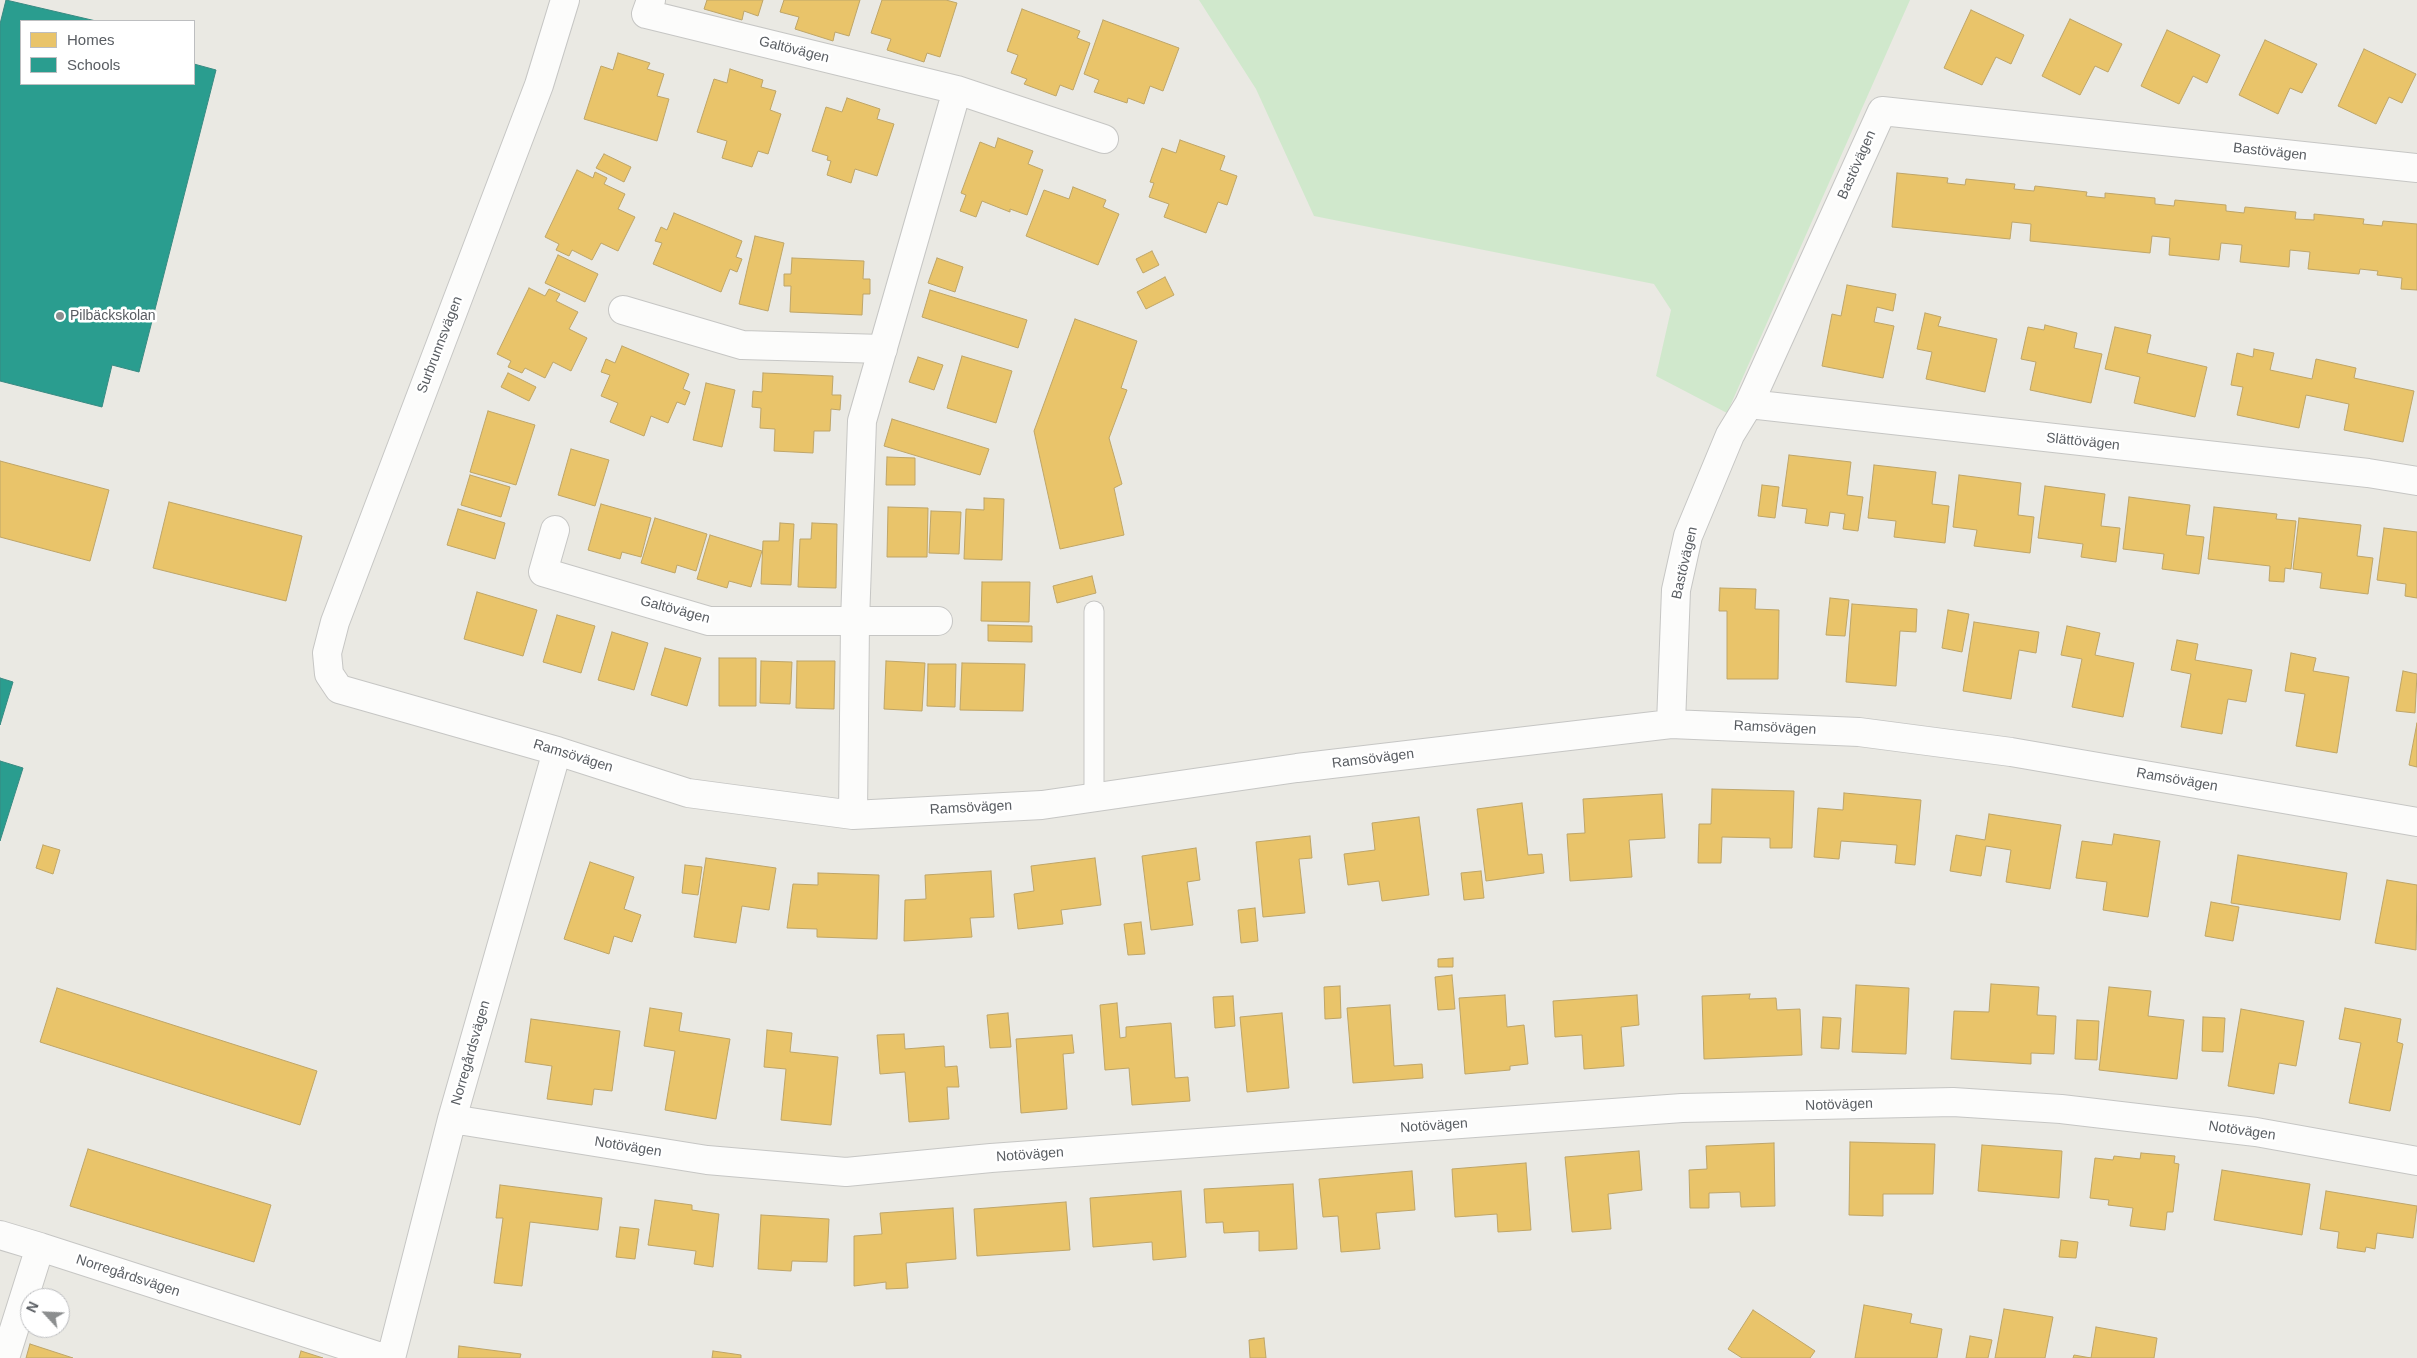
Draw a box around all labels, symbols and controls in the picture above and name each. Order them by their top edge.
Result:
legend [20,20,195,85]
text: Homes [67,31,115,48]
street label: Galtövägen [757,33,831,67]
text: Schools [67,56,120,73]
street label: Bastövägen [1834,128,1880,202]
street label: Bastövägen [2232,140,2308,164]
street label: Surbrunnsvägen [414,294,466,396]
place label: Pilbäckskolan [70,308,156,324]
marker: Pilbäckskolan [54,310,66,322]
street label: Slättövägen [2045,430,2121,454]
street label: Bastövägen [1668,525,1702,601]
street label: Galtövägen [638,593,712,627]
street label: Ramsövägen [1733,717,1817,739]
street label: Ramsövägen [531,736,615,776]
street label: Ramsövägen [1331,746,1415,772]
street label: Ramsövägen [2135,765,2219,795]
street label: Ramsövägen [929,797,1013,819]
street label: Norregårdsvägen [448,999,494,1107]
street label: Notövägen [1805,1095,1873,1115]
street label: Notövägen [1400,1115,1468,1137]
street label: Notövägen [2207,1118,2277,1144]
street label: Notövägen [593,1133,663,1161]
street label: Notövägen [996,1144,1064,1166]
street label: Norregårdsvägen [74,1251,182,1301]
north arrow [20,1288,70,1338]
text: N [23,1299,42,1315]

